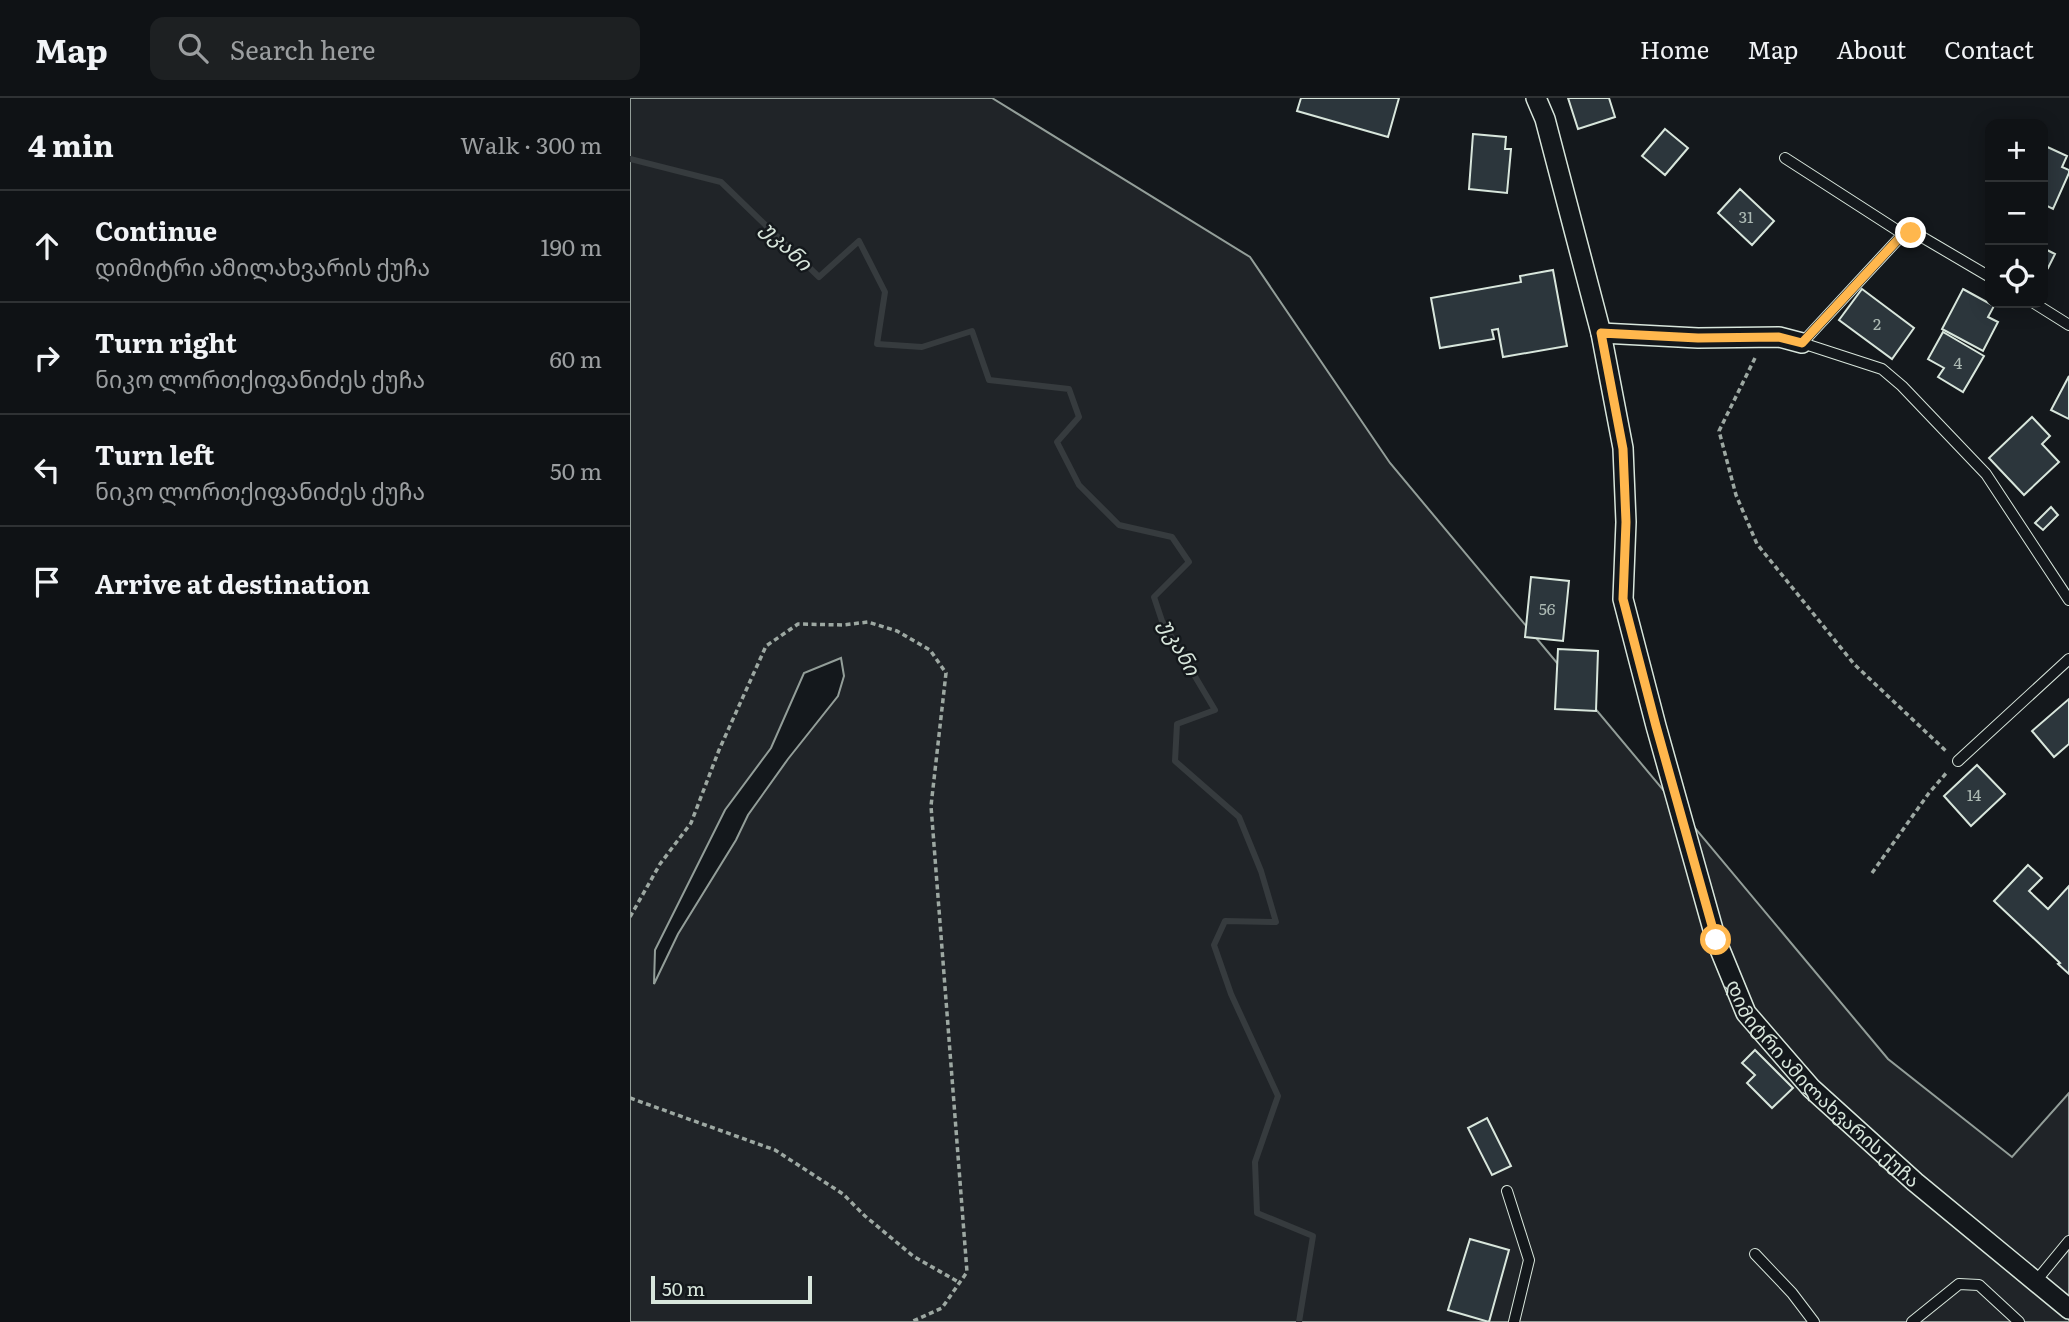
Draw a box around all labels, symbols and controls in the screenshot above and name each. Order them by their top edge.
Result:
search box [150,17,640,80]
text: Map [35,24,108,73]
icon: search [174,29,212,67]
text: Search here [230,29,376,68]
text: Home [1640,31,1709,66]
text: Map [1747,31,1798,66]
text: About [1836,31,1906,66]
text: Contact [1944,31,2034,66]
map controls [1985,119,2048,308]
button: + [1985,119,2048,182]
text: 4 min [28,122,114,166]
text: Walk · 300 m [460,127,602,161]
button: − [1985,182,2048,245]
house number: 31 [1738,204,1754,228]
text: Continue [95,210,217,249]
water label: უკანი [755,212,821,277]
route end [1895,217,1926,248]
icon: ahead [28,227,66,265]
text: 190 m [540,229,602,263]
button: locate [1985,245,2048,308]
text: დიმიტრი ამილახვარის ქუჩა [95,249,430,283]
house number: 2 [1873,311,1881,335]
text: Turn right [95,322,237,361]
icon: right [28,339,66,377]
text: 60 m [549,341,602,375]
house number: 4 [1954,350,1963,374]
text: ნიკო ლორთქიფანიძეს ქუჩა [95,361,425,395]
text: Turn left [95,434,214,473]
icon: left [28,451,66,489]
text: 50 m [550,453,602,487]
text: ნიკო ლორთქიფანიძეს ქუჩა [95,473,425,507]
icon: arrive [28,563,66,601]
text: Arrive at destination [95,563,370,602]
house number: 56 [1539,596,1556,620]
water label: უკანი [1153,612,1210,681]
house number: 14 [1967,782,1982,806]
route start [1700,924,1731,955]
street label: დიმიტრი ამილახვარის ქუჩა [1721,975,1927,1193]
scale bar [651,1273,812,1305]
text: 50 m [662,1274,705,1302]

